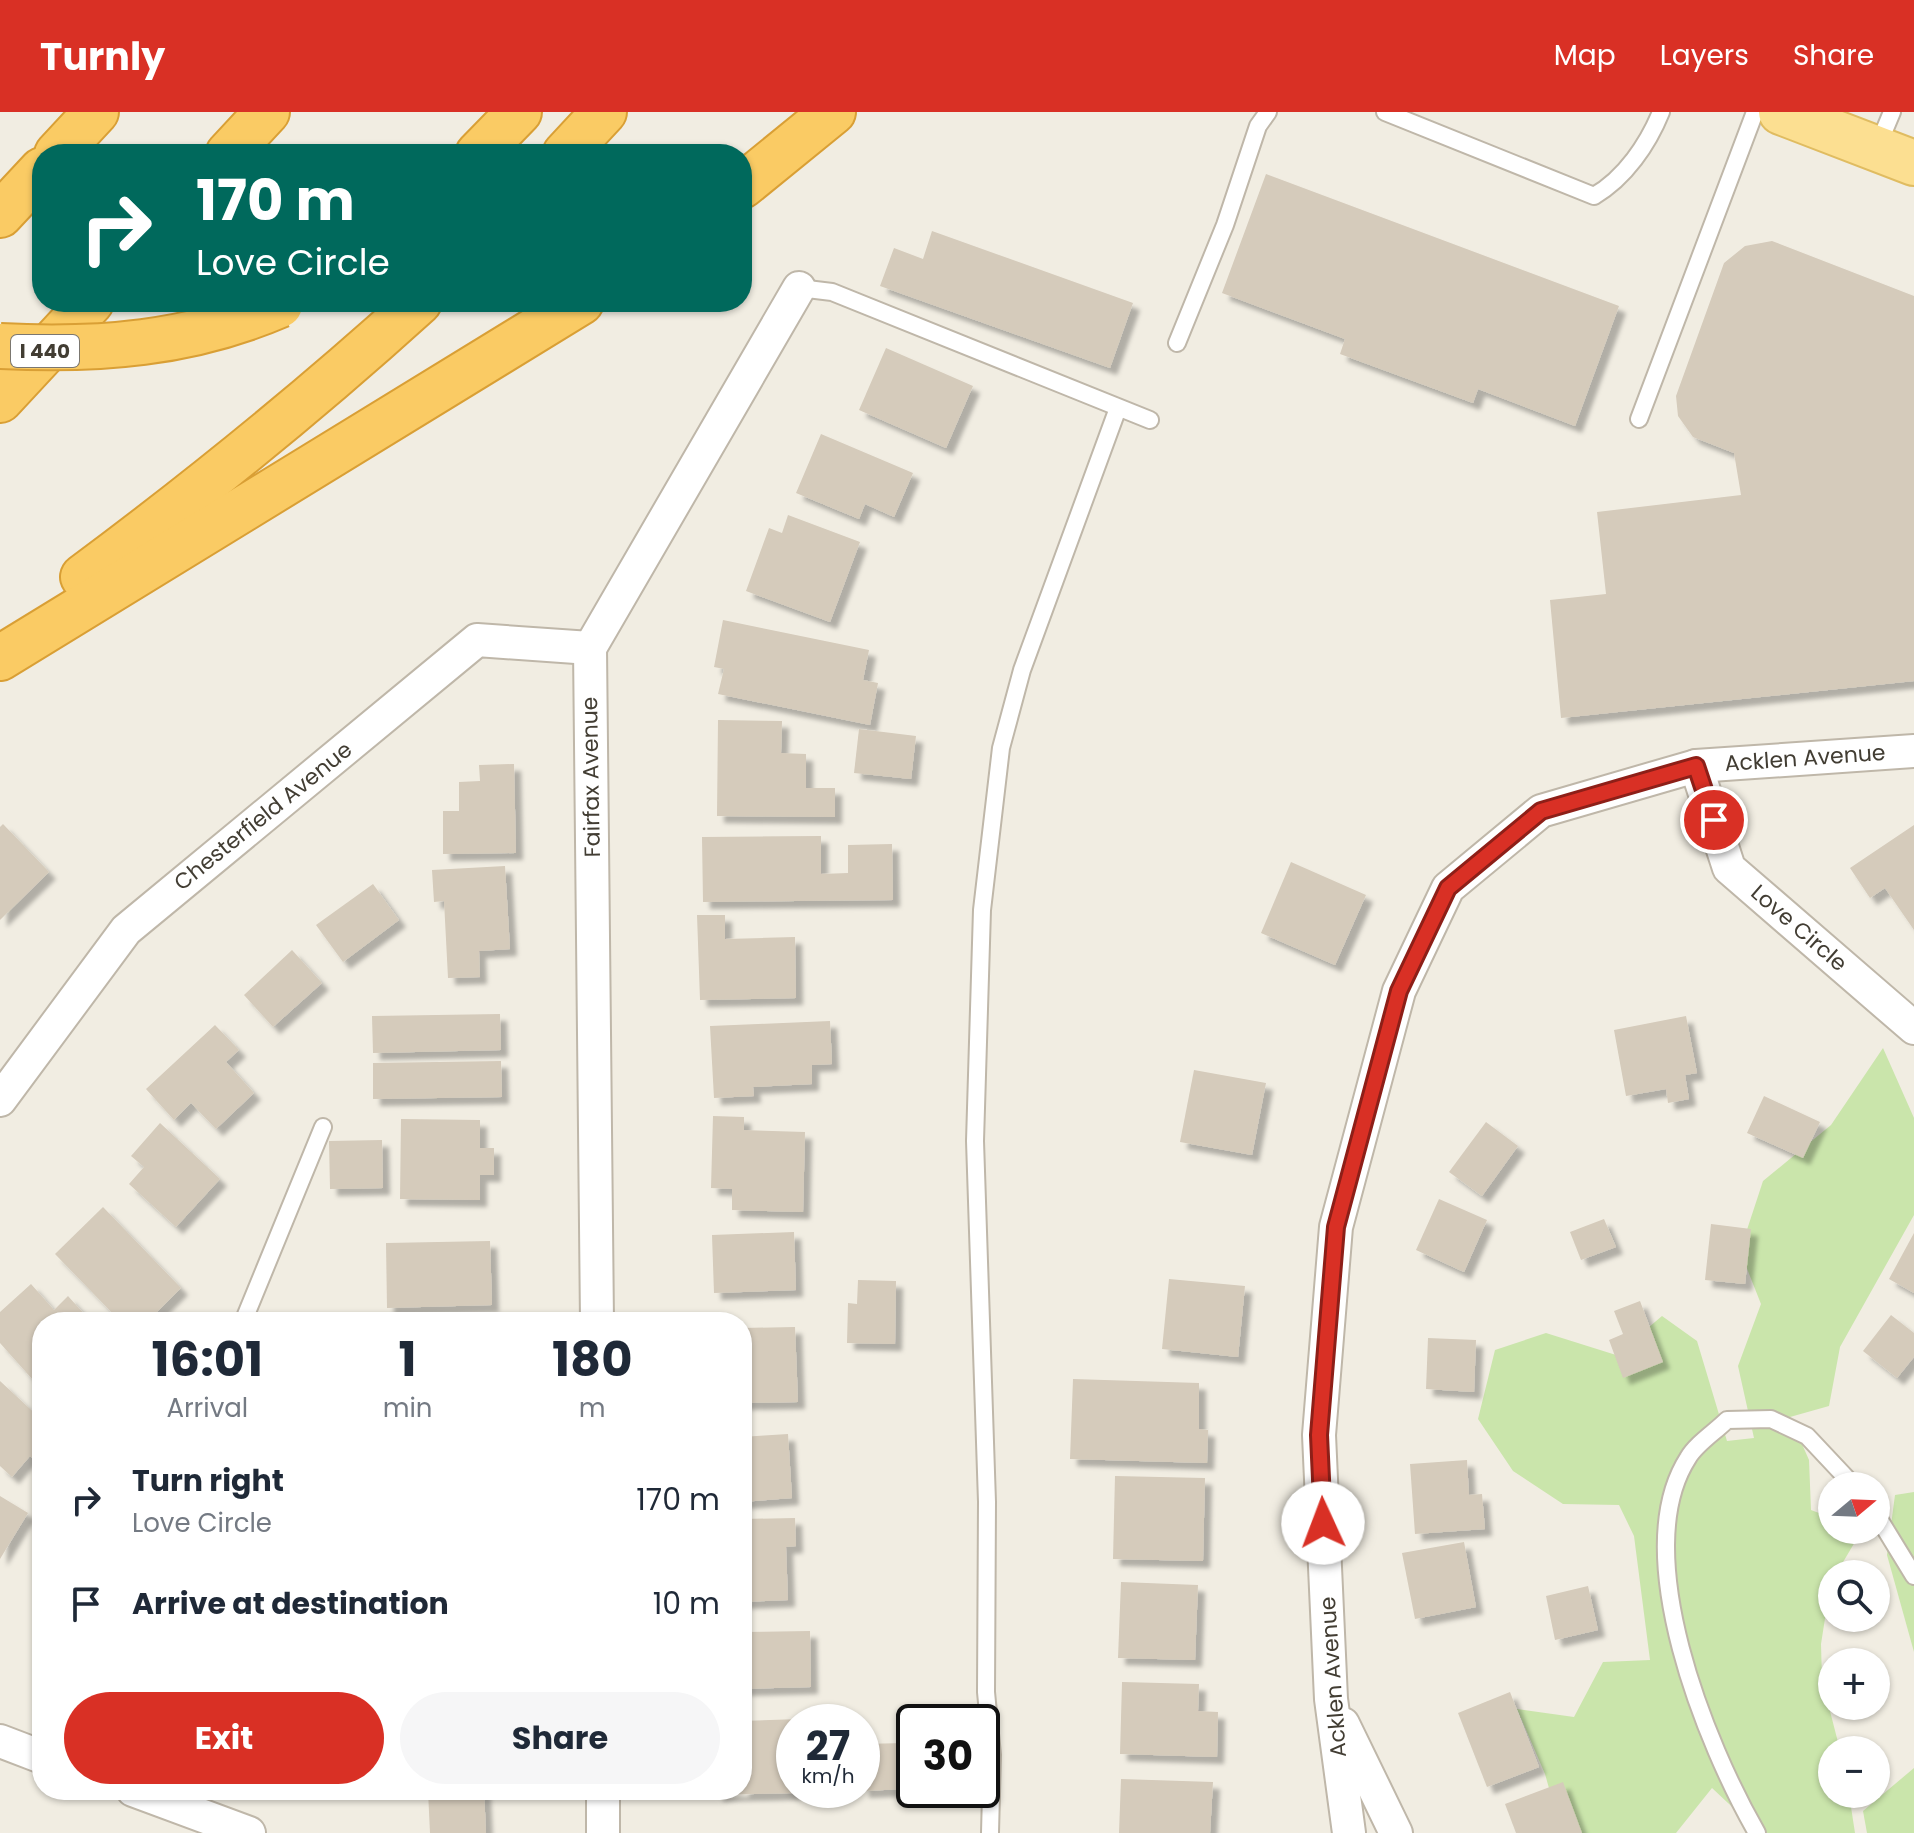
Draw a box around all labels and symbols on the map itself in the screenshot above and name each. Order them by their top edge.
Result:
road number: I 440 [11,335,79,367]
street label: Fairfax Avenue [574,696,608,858]
street label: Chesterfield Avenue [167,734,359,898]
street label: Acklen Avenue [1724,737,1886,779]
pin [1680,786,1748,854]
street label: Love Circle [1744,877,1854,979]
north arrow [1818,1472,1890,1544]
position arrow [1281,1481,1365,1565]
street label: Acklen Avenue [1312,1596,1354,1758]
speed limit sign: 30 [896,1704,1000,1808]

